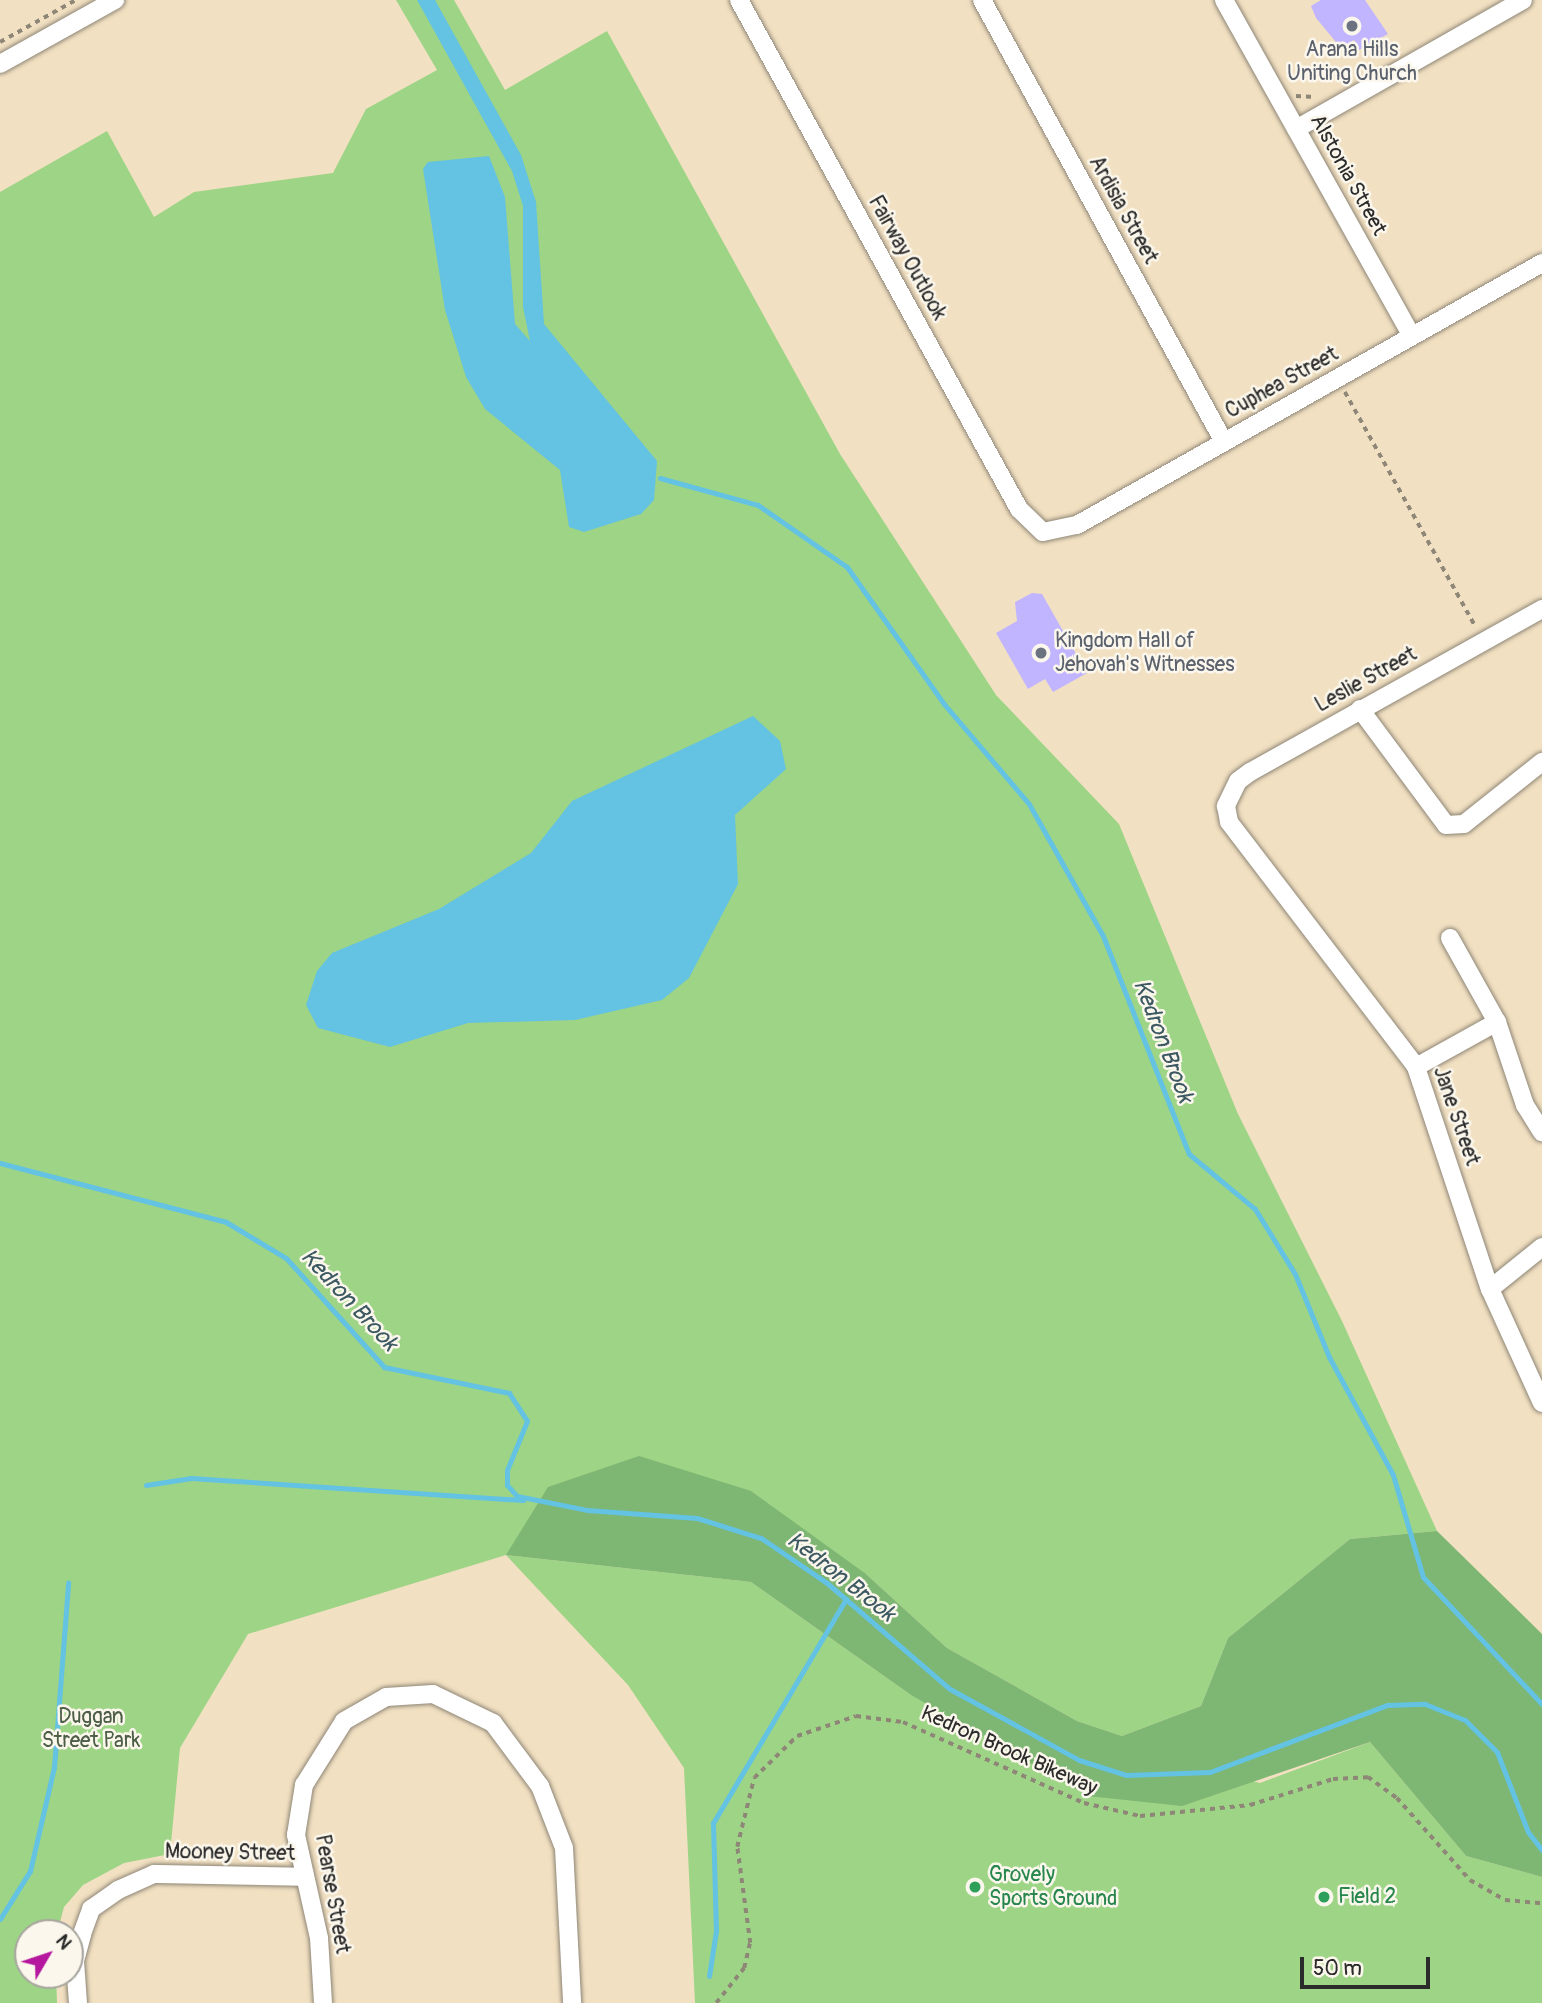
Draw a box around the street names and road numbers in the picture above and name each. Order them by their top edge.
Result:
street label: Alstonia Street [1304,110,1392,240]
street label: Ardisia Street [1083,152,1163,268]
street label: Fairway Outlook [862,191,952,325]
street label: Cuphea Street [1221,342,1343,424]
street label: Leslie Street [1311,642,1421,718]
street label: Jane Street [1427,1063,1485,1169]
street label: Kedron Brook Bikeway [917,1701,1101,1801]
street label: Pearse Street [309,1832,355,1956]
street label: Mooney Street [165,1839,295,1867]

